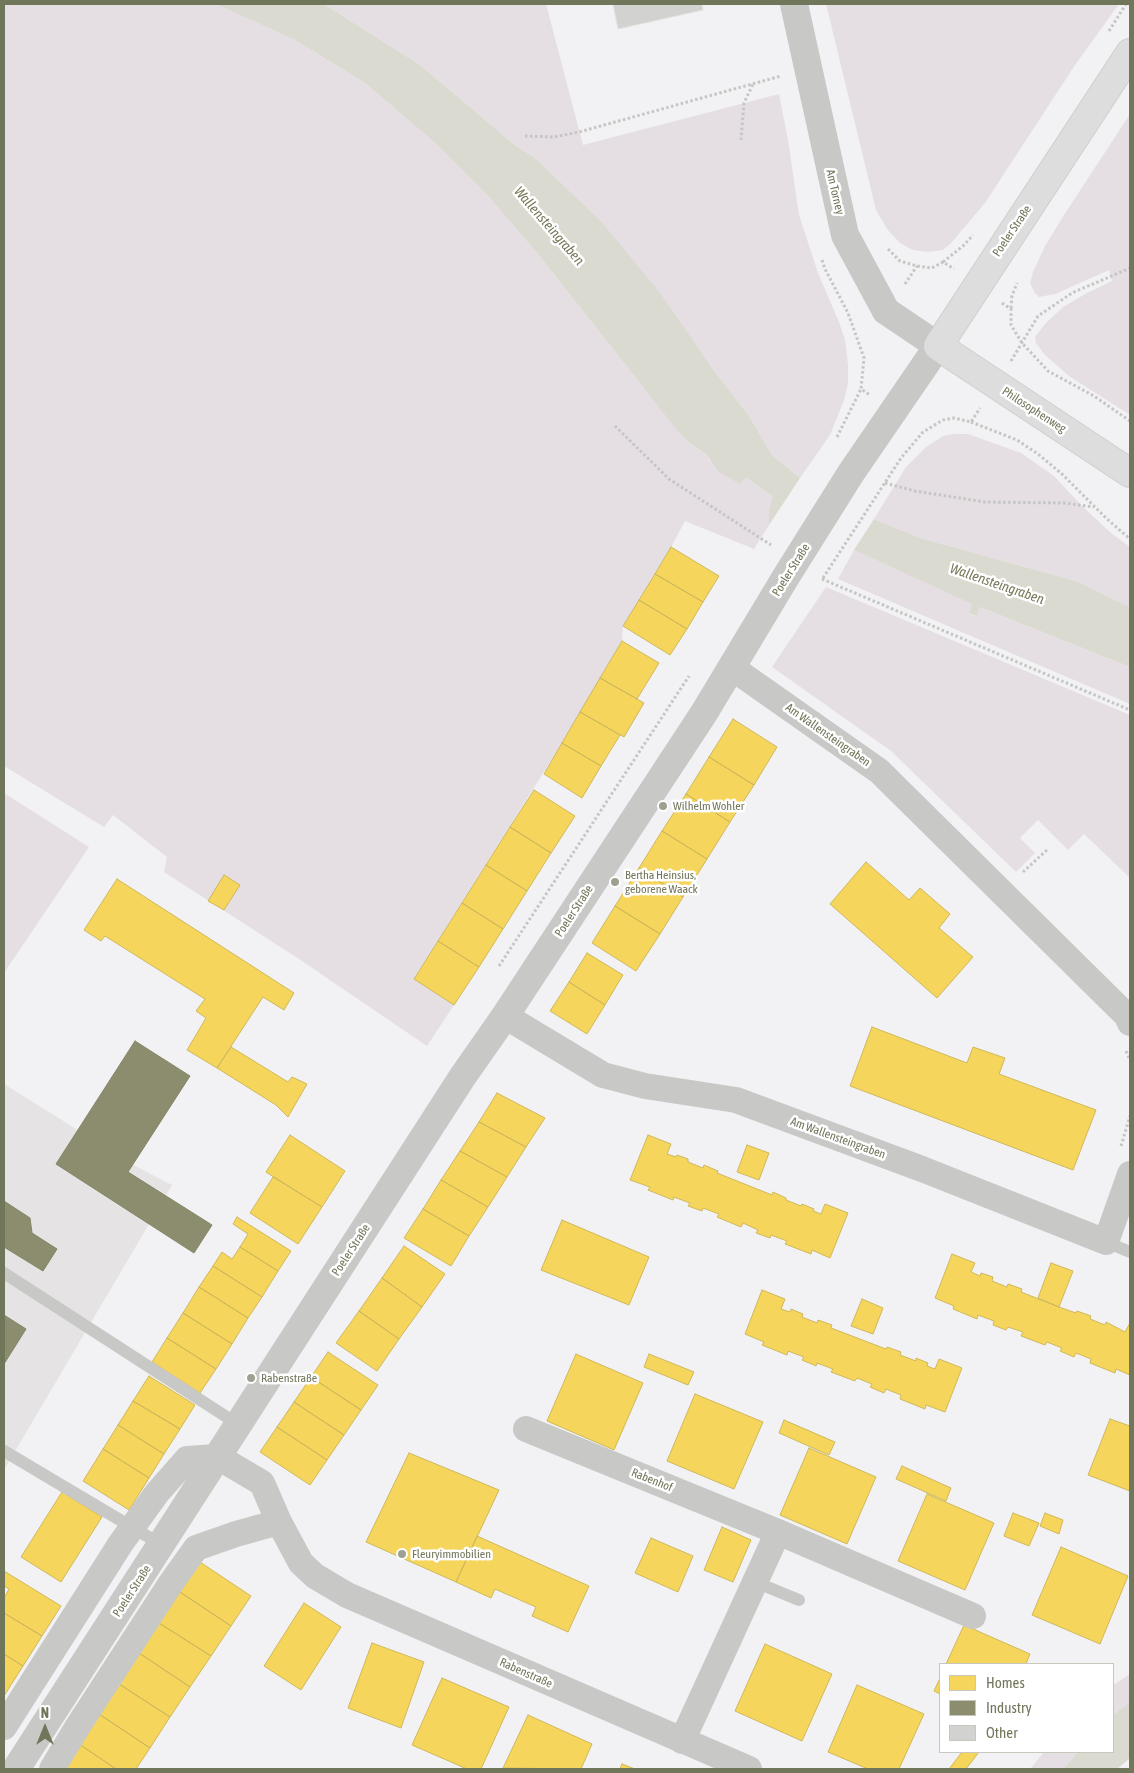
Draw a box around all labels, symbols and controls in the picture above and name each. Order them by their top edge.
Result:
street label: Am Torney [823,168,847,216]
water label: Wallensteingraben [510,183,588,269]
street label: Poeler Straße [990,203,1034,259]
street label: Philosophenweg [999,384,1069,436]
street label: Poeler Straße [769,541,813,599]
water label: Wallensteingraben [948,560,1046,608]
street label: Am Wallensteingraben [783,700,873,770]
place label: Wilhelm Wohler [673,799,744,813]
marker: Wilhelm Wohler [657,800,669,812]
place label: Bertha Heinsius, geborene Waack [625,868,698,896]
marker: Bertha Heinsius, geborene Waack [609,876,621,888]
street label: Poeler Straße [552,882,596,940]
street label: Am Wallensteingraben [788,1114,888,1162]
street label: Poeler Straße [329,1221,373,1279]
place label: Rabenstraße [261,1371,317,1385]
marker: Rabenstraße [245,1372,257,1384]
street label: Rabenhof [629,1465,675,1495]
place label: Fleuryimmobilien [412,1547,491,1561]
marker: Fleuryimmobilien [396,1548,408,1560]
street label: Poeler Straße [110,1562,154,1620]
street label: Rabenstraße [497,1655,555,1691]
legend [939,1663,1114,1753]
text: Homes [986,1674,1025,1691]
text: Industry [986,1699,1032,1716]
north arrow [20,1703,70,1753]
text: N [41,1705,49,1721]
text: Other [986,1724,1018,1741]

